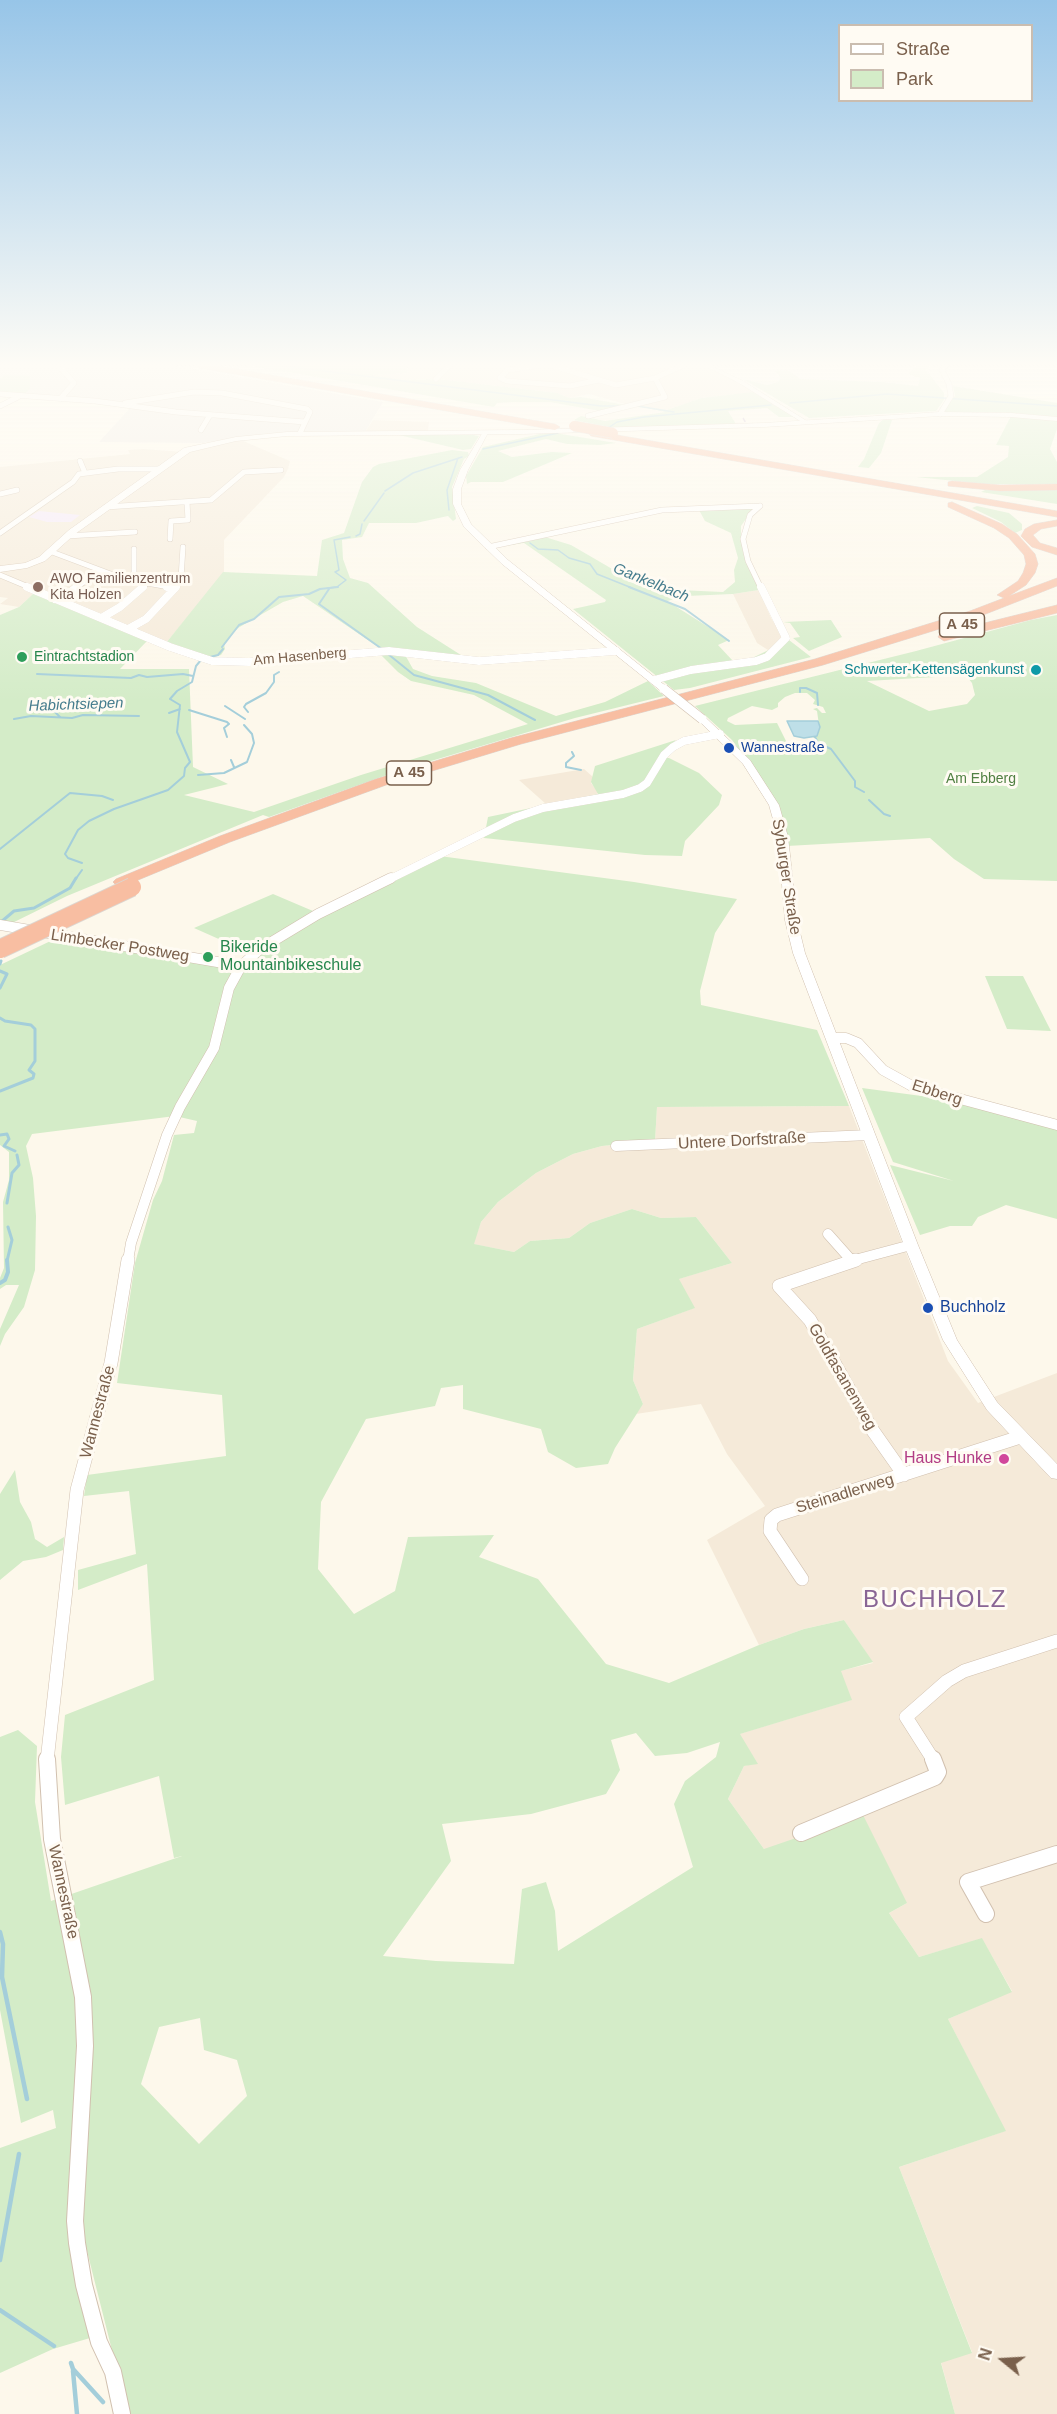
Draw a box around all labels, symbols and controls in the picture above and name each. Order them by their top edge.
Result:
legend [838,24,1033,102]
text: Straße [896,39,950,59]
text: Park [896,69,933,89]
water label: Gankelbach [611,560,691,606]
place label: AWO Familienzentrum Kita Holzen [50,571,190,604]
marker: AWO Familienzentrum Kita Holzen [31,580,45,594]
road number: A 45 [940,613,984,637]
street label: Am Hasenberg [253,645,347,669]
place label: Eintrachtstadion [34,649,134,665]
marker: Eintrachtstadion [15,650,29,664]
place label: Schwerter-Kettensägenkunst [844,662,1024,678]
marker: Schwerter-Kettensägenkunst [1029,663,1043,677]
water label: Habichtsiepen [28,694,124,716]
place label: Wannestraße [741,740,825,756]
marker: Wannestraße [722,741,736,755]
road number: A 45 [386,761,432,785]
park label: Am Ebberg [946,771,1016,787]
street label: Syburger Straße [767,818,805,936]
street label: Limbecker Postweg [50,926,190,966]
place label: Bikeride Mountainbikeschule [220,938,361,976]
marker: Bikeride Mountainbikeschule [201,950,215,964]
street label: Ebberg [909,1076,965,1110]
street label: Untere Dorfstraße [678,1128,806,1154]
place label: Buchholz [940,1298,1006,1318]
marker: Buchholz [921,1301,935,1315]
street label: Goldfasanenweg [804,1320,880,1434]
street label: Wannestraße [76,1363,120,1461]
place label: Haus Hunke [904,1449,992,1469]
marker: Haus Hunke [997,1452,1011,1466]
street label: Steinadlerweg [794,1470,896,1518]
district label: BUCHHOLZ [863,1586,1007,1614]
street label: Wannestraße [44,1843,82,1941]
north arrow [973,2330,1033,2390]
text: N [976,2346,995,2362]

